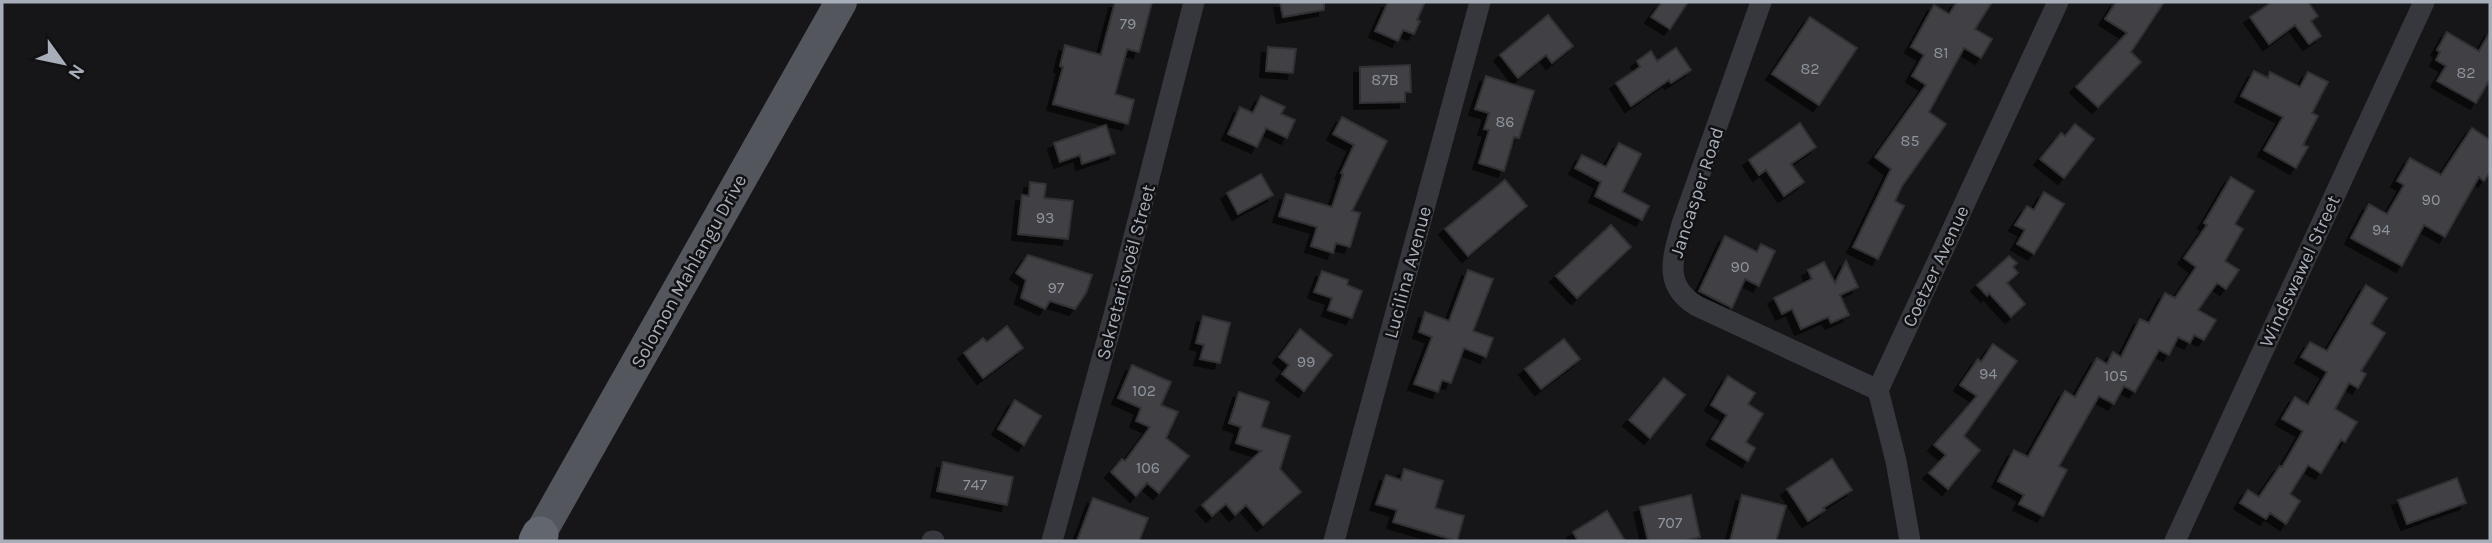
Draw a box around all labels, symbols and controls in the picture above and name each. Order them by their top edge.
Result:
house number: 79 [1120,14,1136,33]
north arrow [28,28,98,98]
house number: 81 [1933,43,1949,62]
house number: 82 [1800,59,1820,78]
text: N [63,60,89,83]
house number: 82 [2456,63,2476,82]
house number: 87B [1371,70,1399,89]
house number: 86 [1496,112,1515,131]
street label: Jancasper Road [1666,124,1728,260]
house number: 85 [1901,131,1919,150]
street label: Solomon Mahlangu Drive [626,171,751,372]
street label: Sekretarisvoël Street [1092,182,1160,362]
house number: 90 [2422,190,2440,209]
street label: Windswawel Street [2255,192,2345,351]
street label: Coetzer Avenue [1898,202,1974,331]
street label: Lucilina Avenue [1380,204,1436,341]
house number: 93 [1036,208,1054,227]
house number: 94 [2372,220,2390,239]
house number: 90 [1731,257,1749,276]
house number: 97 [1048,278,1065,297]
house number: 99 [1297,352,1315,371]
house number: 94 [1979,364,1997,383]
house number: 105 [2104,366,2128,385]
house number: 102 [1132,381,1156,400]
house number: 106 [1136,458,1160,477]
house number: 747 [963,475,987,494]
house number: 707 [1658,513,1683,532]

